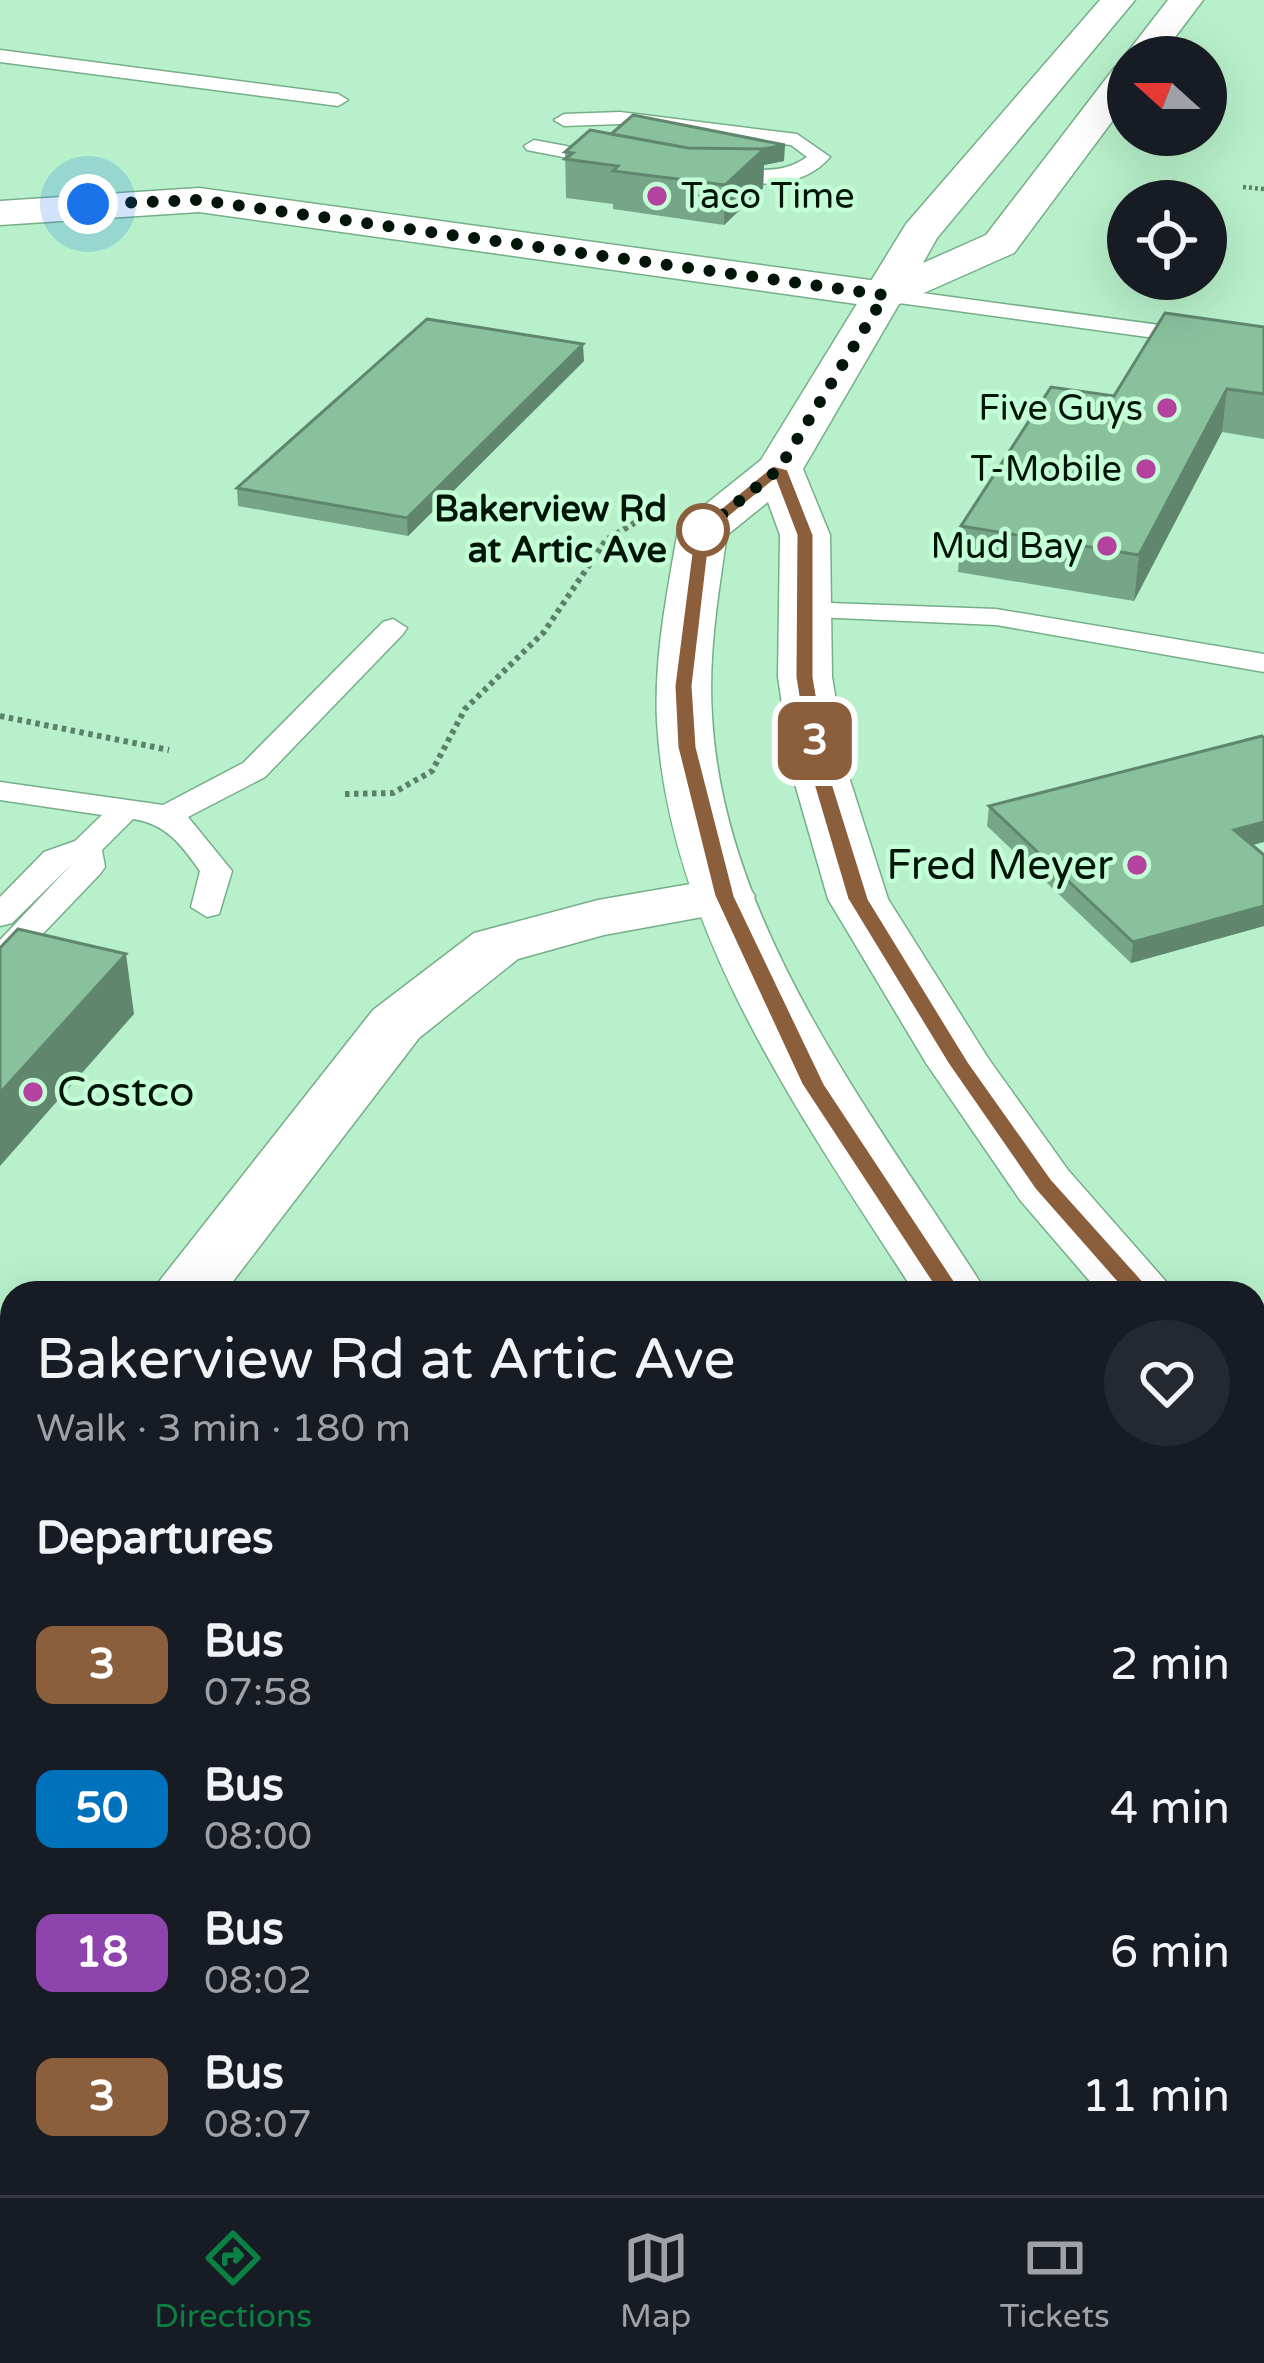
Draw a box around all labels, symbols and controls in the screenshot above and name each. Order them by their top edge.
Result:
north arrow [1107,36,1227,156]
map controls [1107,36,1227,300]
your location [58,174,118,234]
place label: Taco Time [681,175,855,218]
button: locate [1107,180,1227,300]
marker: Taco Time [644,183,670,209]
place label: Five Guys [978,387,1143,430]
marker: Five Guys [1154,395,1180,421]
place label: T-Mobile [971,448,1122,491]
marker: T-Mobile [1133,456,1159,482]
place label: Bakerview Rd at Artic Ave [434,488,667,572]
marker: Bakerview Rd at Artic Ave [678,505,728,555]
place label: Mud Bay [931,525,1083,568]
marker: Mud Bay [1094,533,1120,559]
line badge: 3 [776,702,854,780]
text: 3 [802,715,828,766]
place label: Fred Meyer [886,840,1113,891]
marker: Fred Meyer [1124,852,1150,878]
place label: Costco [57,1067,195,1118]
marker: Costco [20,1079,46,1105]
button: heart [1104,1320,1230,1446]
text: Bakerview Rd at Artic Ave [36,1326,736,1394]
text: Walk · 3 min · 180 m [36,1405,411,1452]
text: Departures [36,1512,274,1566]
text: Bus [204,1615,284,1669]
text: 2 min [1110,1638,1230,1692]
text: 3 [89,1639,115,1690]
text: 07:58 [204,1669,312,1716]
text: Bus [204,1759,284,1813]
text: 4 min [1110,1782,1230,1836]
text: 50 [76,1783,128,1834]
text: 08:00 [204,1813,312,1860]
text: Bus [204,1903,284,1957]
text: 6 min [1110,1926,1230,1980]
text: 18 [76,1927,128,1978]
text: 08:02 [204,1957,312,2004]
text: Bus [204,2047,284,2101]
text: 11 min [1082,2070,1230,2124]
text: 3 [89,2071,115,2122]
text: 08:07 [204,2101,312,2148]
tab: Directions [154,2225,312,2336]
tab: Map [620,2225,691,2336]
tab: Tickets [1000,2225,1110,2336]

